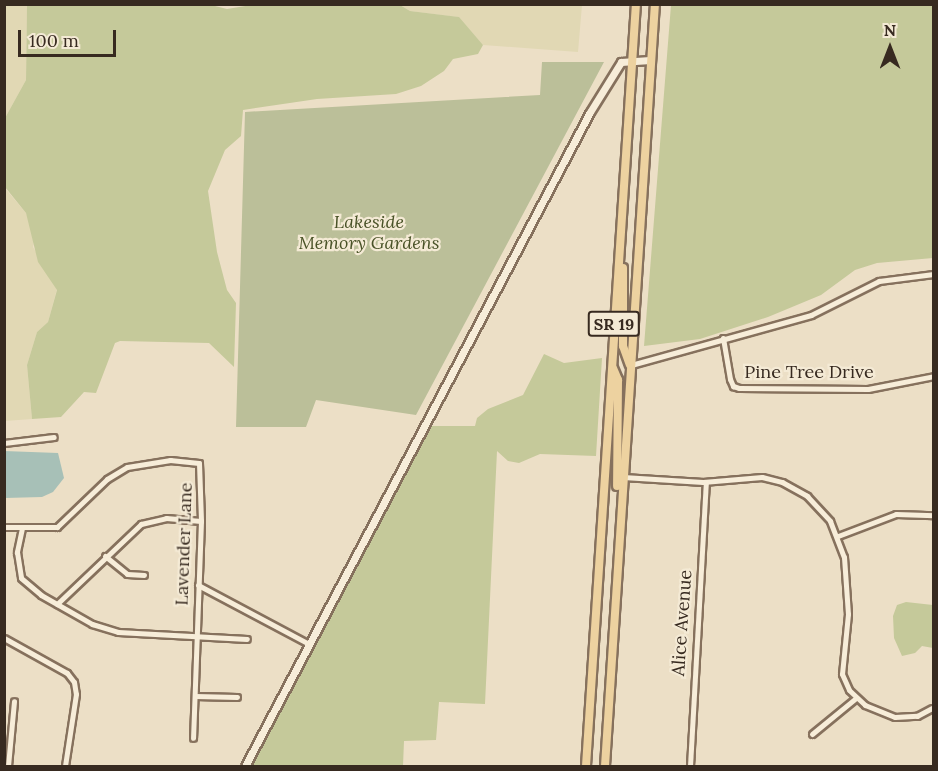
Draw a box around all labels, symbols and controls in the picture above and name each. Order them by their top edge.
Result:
scale bar [21,18,118,56]
north arrow [860,18,920,78]
text: N [884,20,896,40]
text: 100 m [29,29,79,52]
park label: Lakeside Memory Gardens [298,212,440,254]
road number: SR 19 [587,311,641,337]
street label: Pine Tree Drive [744,361,874,383]
street label: Lavender Lane [171,482,197,606]
street label: Alice Avenue [668,569,696,677]

